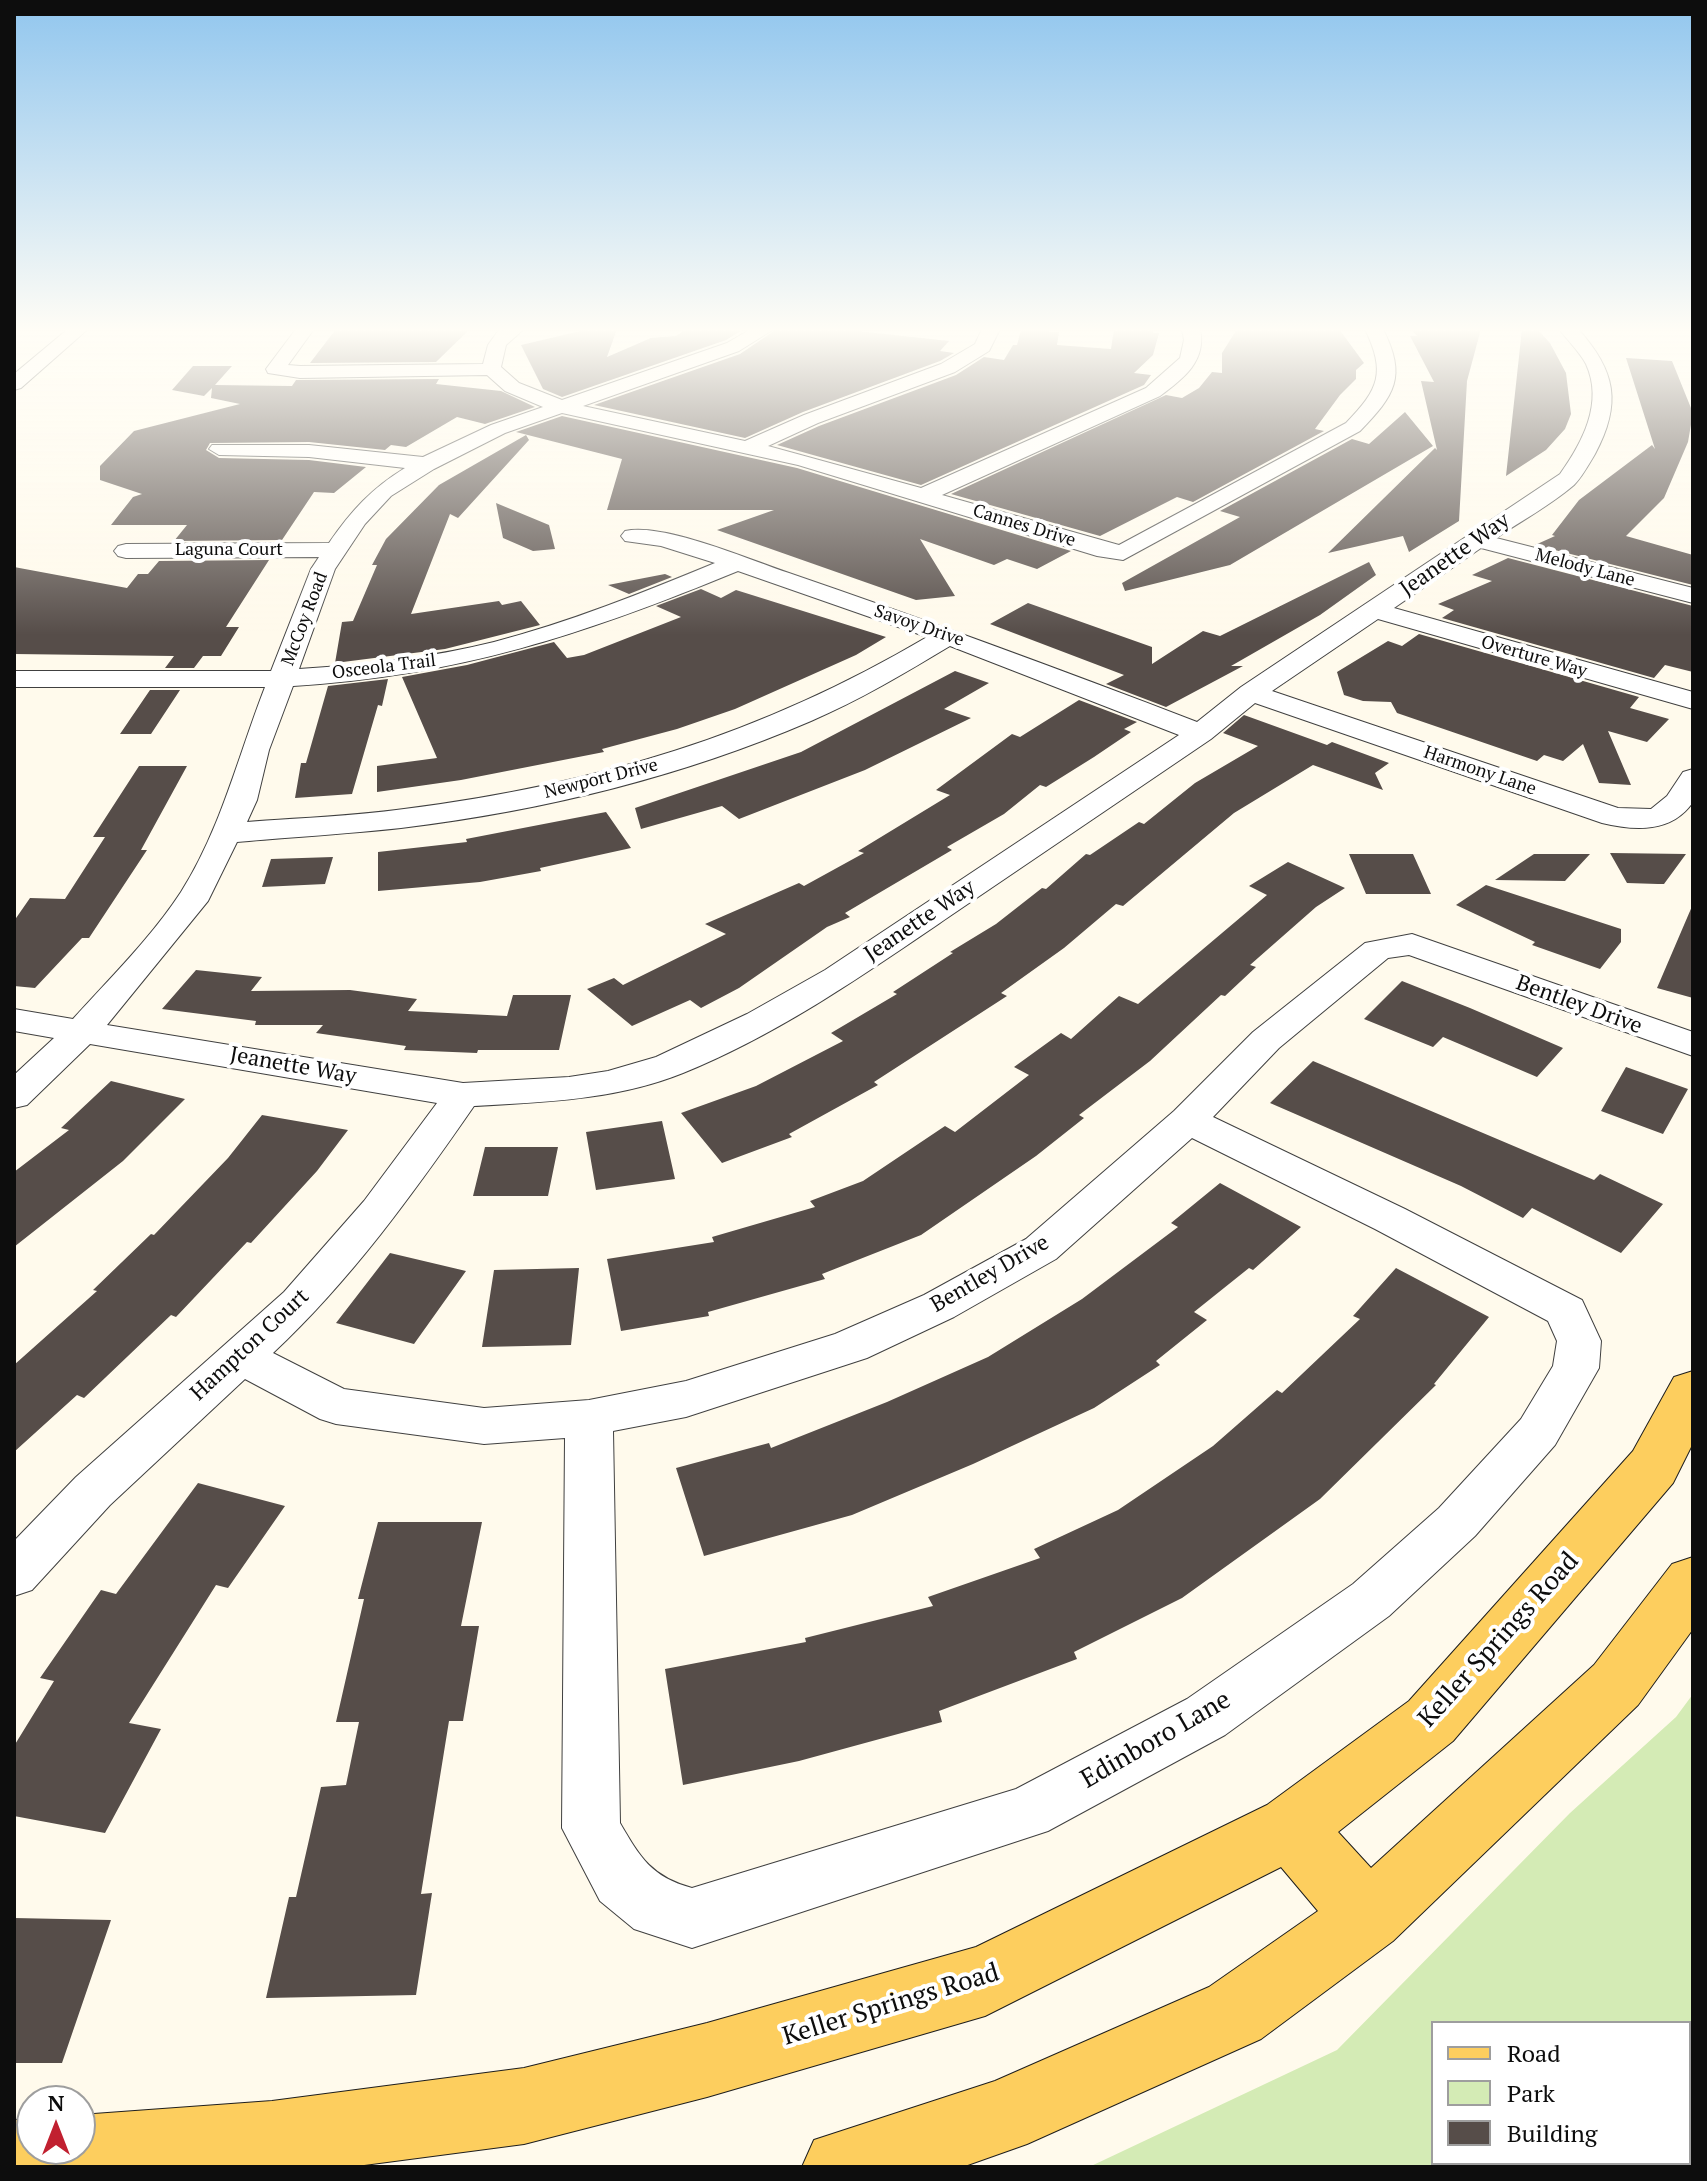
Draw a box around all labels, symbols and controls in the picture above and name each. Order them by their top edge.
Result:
street label: Cannes Drive [970,500,1078,552]
street label: Jeanette Way [1395,508,1515,602]
street label: Laguna Court [175,539,283,561]
street label: Melody Lane [1533,544,1637,592]
street label: McCoy Road [277,569,333,669]
street label: Savoy Drive [871,601,967,651]
street label: Overture Way [1479,632,1589,682]
street label: Osceola Trail [331,650,437,684]
street label: Harmony Lane [1421,742,1539,800]
street label: Newport Drive [542,754,660,804]
street label: Jeanette Way [860,874,980,968]
street label: Bentley Drive [1512,970,1646,1040]
street label: Jeanette Way [228,1042,358,1090]
street label: Bentley Drive [926,1230,1054,1318]
street label: Hampton Court [185,1283,315,1407]
street label: Keller Springs Road [1412,1546,1586,1734]
street label: Edinboro Lane [1075,1684,1237,1796]
street label: Keller Springs Road [779,1957,1003,2053]
legend [1431,2021,1691,2165]
text: Road [1507,2037,1561,2069]
text: Park [1507,2077,1555,2109]
north arrow [16,2085,96,2165]
text: N [48,2088,64,2117]
text: Building [1507,2117,1597,2149]

